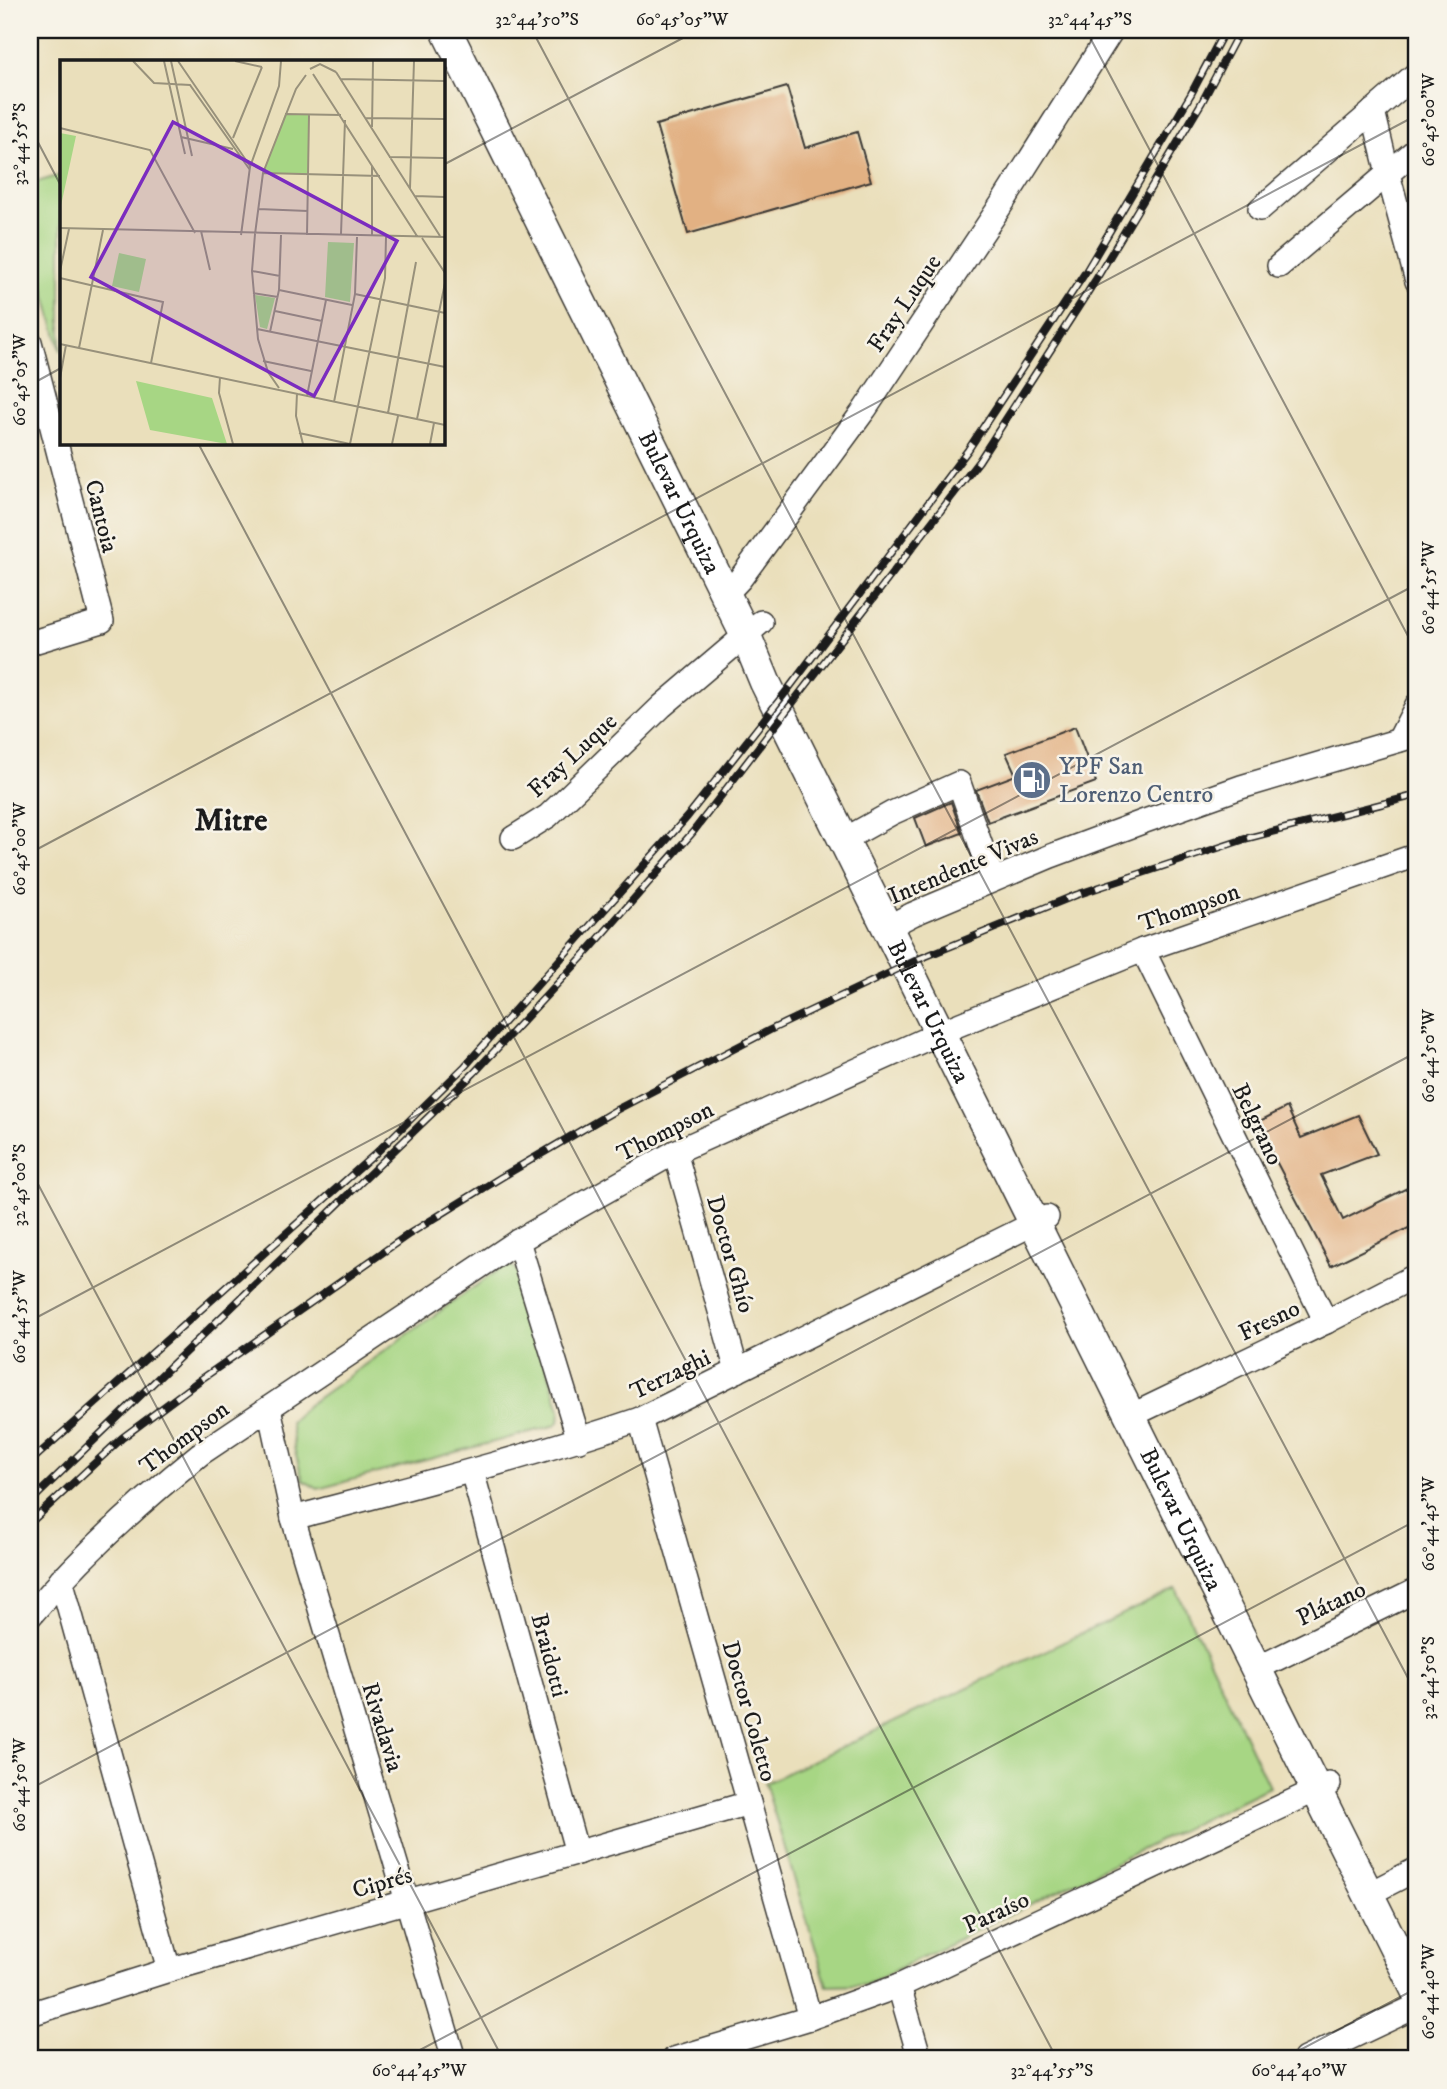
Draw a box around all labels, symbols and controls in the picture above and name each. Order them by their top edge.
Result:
text: 32°44'50"S [495,9,579,31]
text: 60°45'05"W [636,9,729,31]
text: 32°44'45"S [1048,9,1132,31]
inset map [60,60,444,444]
text: 60°45'00"W [1418,73,1440,167]
text: 32°44'55"S [9,103,31,185]
street label: Fray Luque [861,249,948,358]
text: 60°45'05"W [9,333,31,426]
street label: Bulevar Urquiza [631,426,727,580]
street label: Cantoia [77,477,125,557]
text: 60°44'55"W [1418,541,1440,635]
street label: Fray Luque [522,707,624,805]
place label: YPF San Lorenzo Centro [1059,752,1213,810]
fuel station icon: YPF San Lorenzo Centro [1011,759,1053,801]
district label: Mitre [195,801,267,841]
text: 60°45'00"W [9,802,31,896]
street label: Intendente Vivas [884,822,1043,912]
street label: Thompson [1135,877,1244,939]
street label: Bulevar Urquiza [880,936,977,1089]
text: 60°44'50"W [1418,1008,1440,1103]
street label: Belgrano [1224,1079,1290,1170]
street label: Thompson [612,1095,719,1169]
text: 32°45'00"S [9,1144,31,1226]
street label: Doctor Ghío [699,1192,761,1316]
text: 60°44'55"W [9,1270,31,1364]
street label: Fresno [1234,1293,1305,1349]
street label: Terzaghi [625,1343,716,1407]
street label: Thompson [134,1394,236,1481]
street label: Bulevar Urquiza [1133,1443,1229,1597]
text: 60°44'45"W [1418,1476,1440,1571]
street label: Plátano [1292,1574,1371,1633]
street label: Braidotti [523,1610,575,1700]
text: 32°44'50"S [1418,1636,1440,1720]
street label: Doctor Coletto [715,1638,783,1785]
street label: Rivadavia [354,1679,410,1776]
text: 60°44'50"W [9,1737,31,1832]
street label: Ciprés [349,1860,416,1906]
street label: Paraíso [959,1885,1034,1941]
text: 60°44'40"W [1418,1944,1440,2040]
text: 60°44'45"W [372,2060,467,2082]
text: 32°44'55"S [1011,2060,1093,2082]
text: 60°44'40"W [1251,2060,1347,2082]

